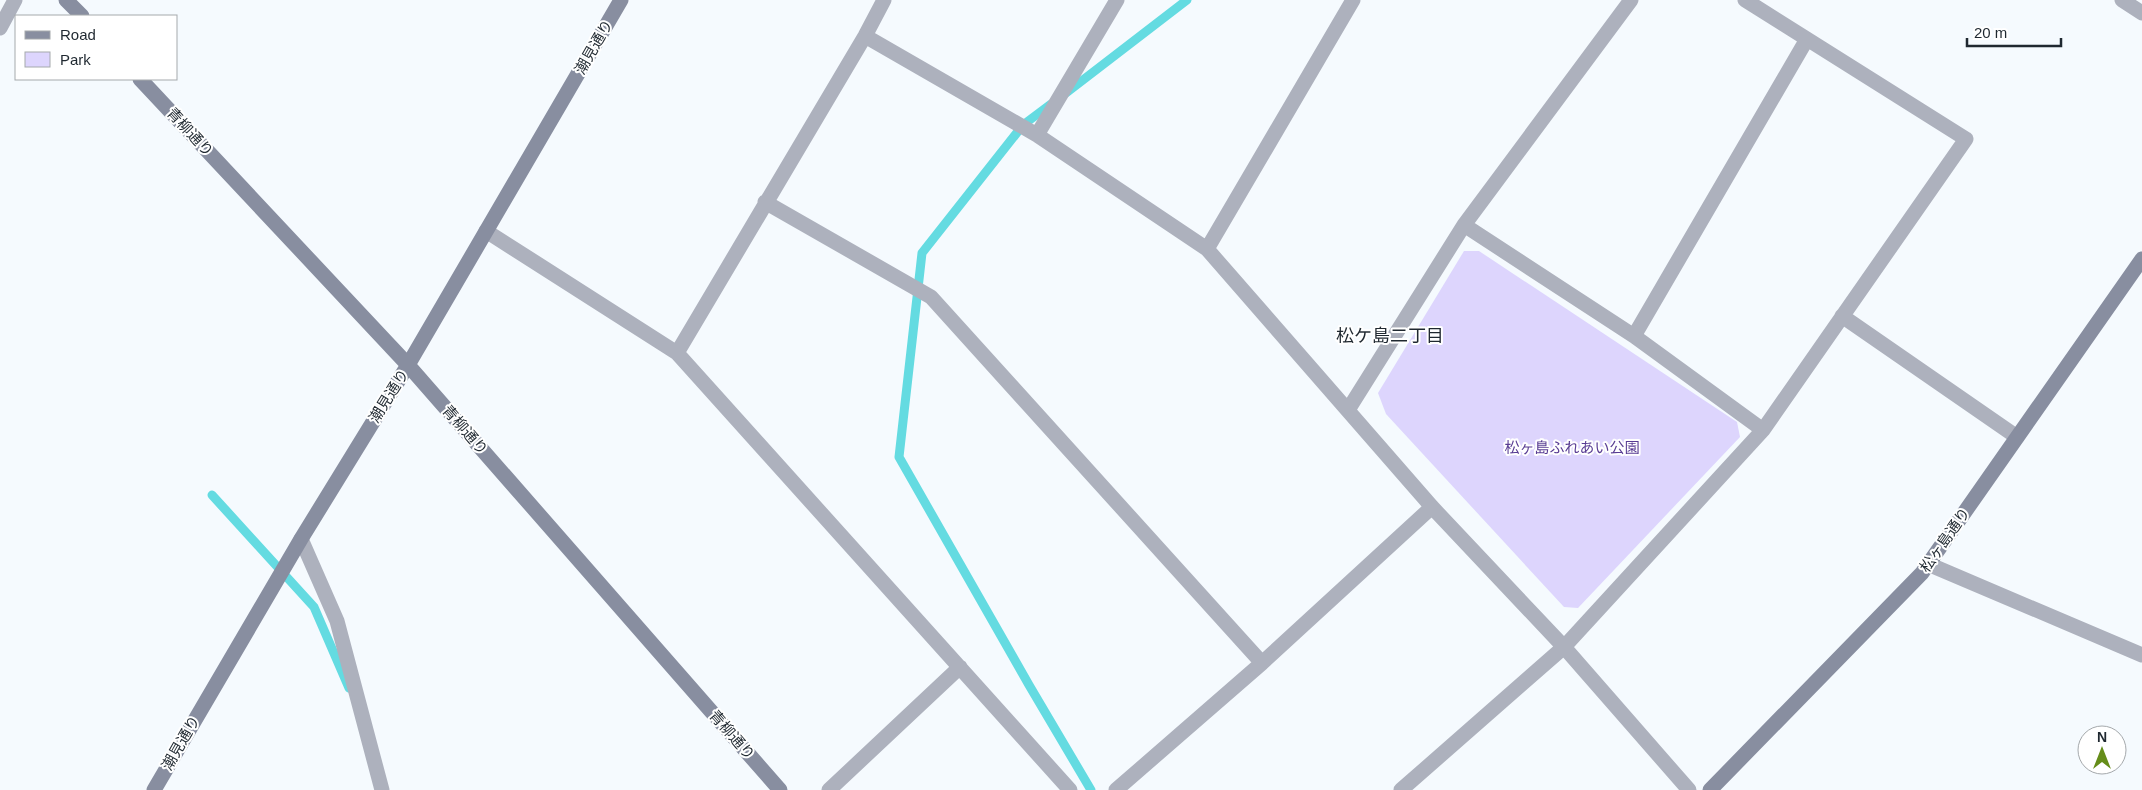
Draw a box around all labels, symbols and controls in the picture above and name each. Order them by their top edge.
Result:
legend [15,15,178,80]
scale bar [1967,15,2061,47]
street label: 潮見通り [571,17,616,77]
text: 20 m [1974,24,2007,41]
text: Road [60,26,96,43]
text: Park [60,51,91,68]
street label: 青柳通り [164,104,217,159]
district label: 松ケ島二丁目 [1336,326,1444,346]
street label: 潮見通り [365,366,412,426]
street label: 青柳通り [439,401,491,458]
park label: 松ヶ島ふれあい公園 [1504,439,1640,456]
street label: 松ヶ島通り [1916,504,1973,575]
street label: 青柳通り [706,706,758,763]
street label: 潮見通り [158,713,203,773]
north arrow [2077,725,2127,775]
text: N [2097,729,2107,745]

